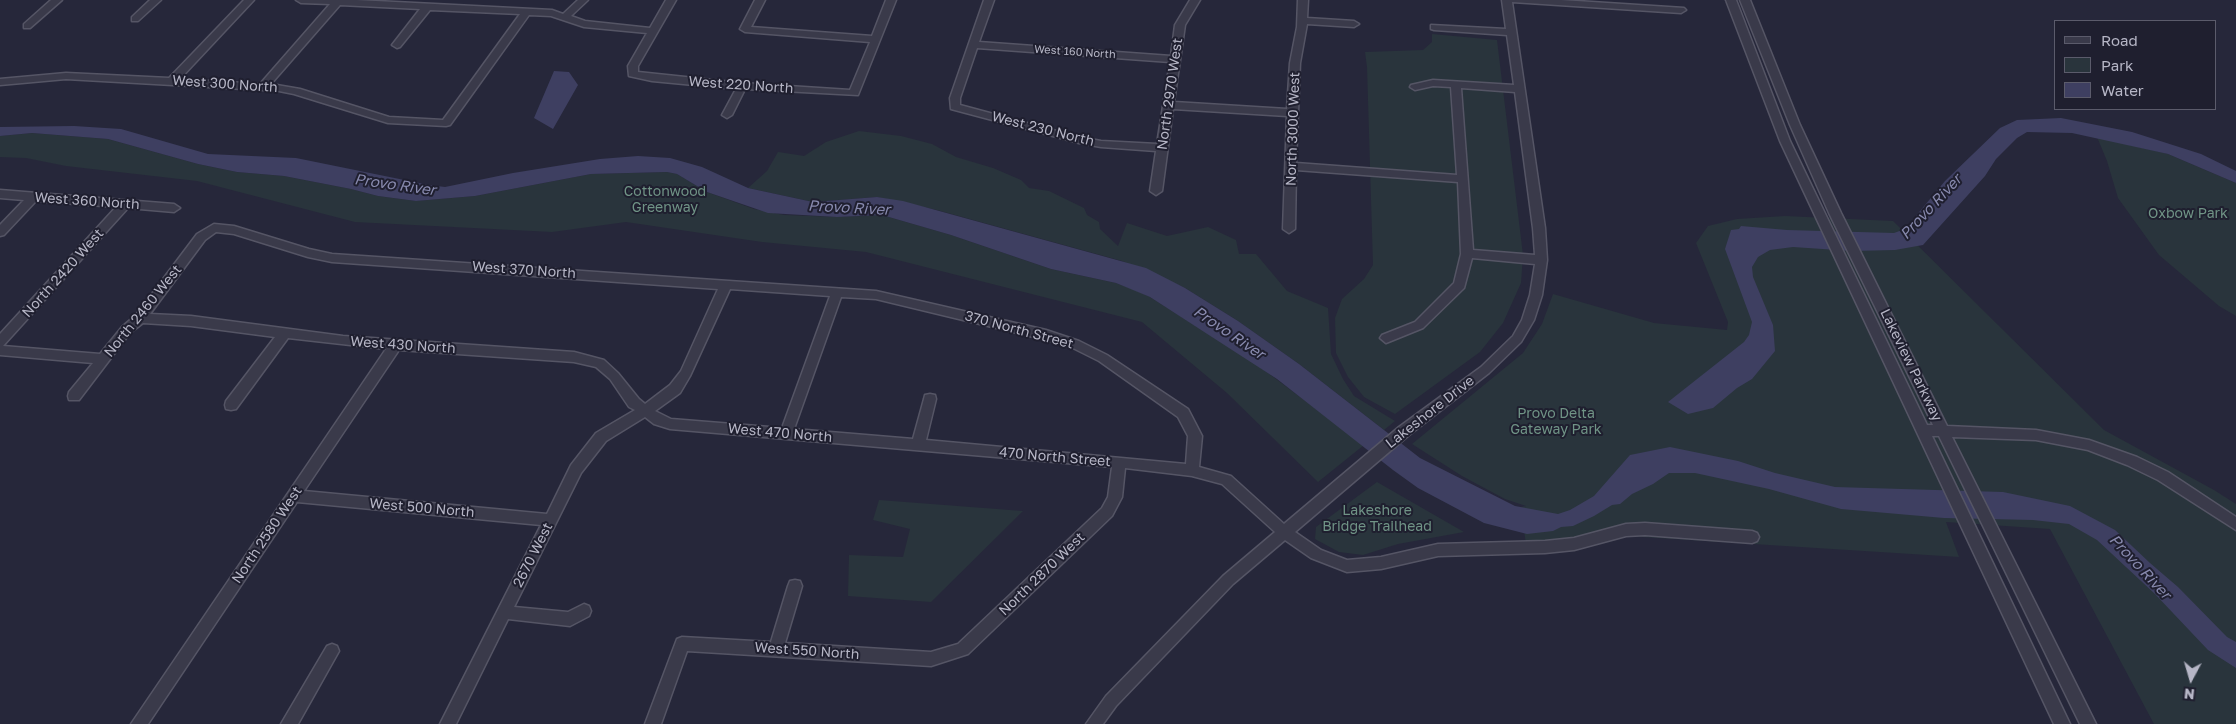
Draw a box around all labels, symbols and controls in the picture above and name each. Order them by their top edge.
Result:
legend [2054,20,2216,110]
text: Road [2101,31,2138,49]
street label: North 2970 West [1154,37,1186,151]
street label: West 160 North [1034,43,1116,61]
text: Park [2101,56,2133,74]
street label: West 300 North [172,72,278,96]
street label: North 3000 West [1283,72,1303,186]
street label: West 220 North [688,73,794,97]
text: Water [2101,81,2144,99]
street label: West 230 North [990,108,1096,150]
water label: Provo River [353,170,437,200]
water label: Provo River [1896,171,1966,243]
park label: Cottonwood Greenway [624,184,706,216]
street label: West 360 North [34,189,140,213]
water label: Provo River [808,197,890,219]
park label: Oxbow Park [2148,206,2228,222]
street label: North 2420 West [19,225,107,321]
street label: West 370 North [471,258,577,282]
street label: North 2460 West [101,261,185,361]
water label: Provo River [1190,303,1268,363]
street label: Lakeview Parkway [1877,306,1945,424]
street label: 370 North Street [963,307,1075,353]
street label: West 430 North [350,333,456,357]
street label: Lakeshore Drive [1382,372,1478,452]
park label: Provo Delta Gateway Park [1510,406,1602,438]
street label: West 470 North [727,420,833,446]
street label: 470 North Street [998,444,1112,470]
street label: North 2580 West [228,483,306,587]
street label: West 500 North [369,495,475,521]
park label: Lakeshore Bridge Trailhead [1322,503,1432,536]
street label: 2670 West [510,520,556,590]
street label: North 2870 West [996,529,1088,619]
water label: Provo River [2105,531,2175,603]
street label: West 550 North [754,639,860,663]
north arrow [2166,654,2216,704]
text: N [2183,685,2196,703]

